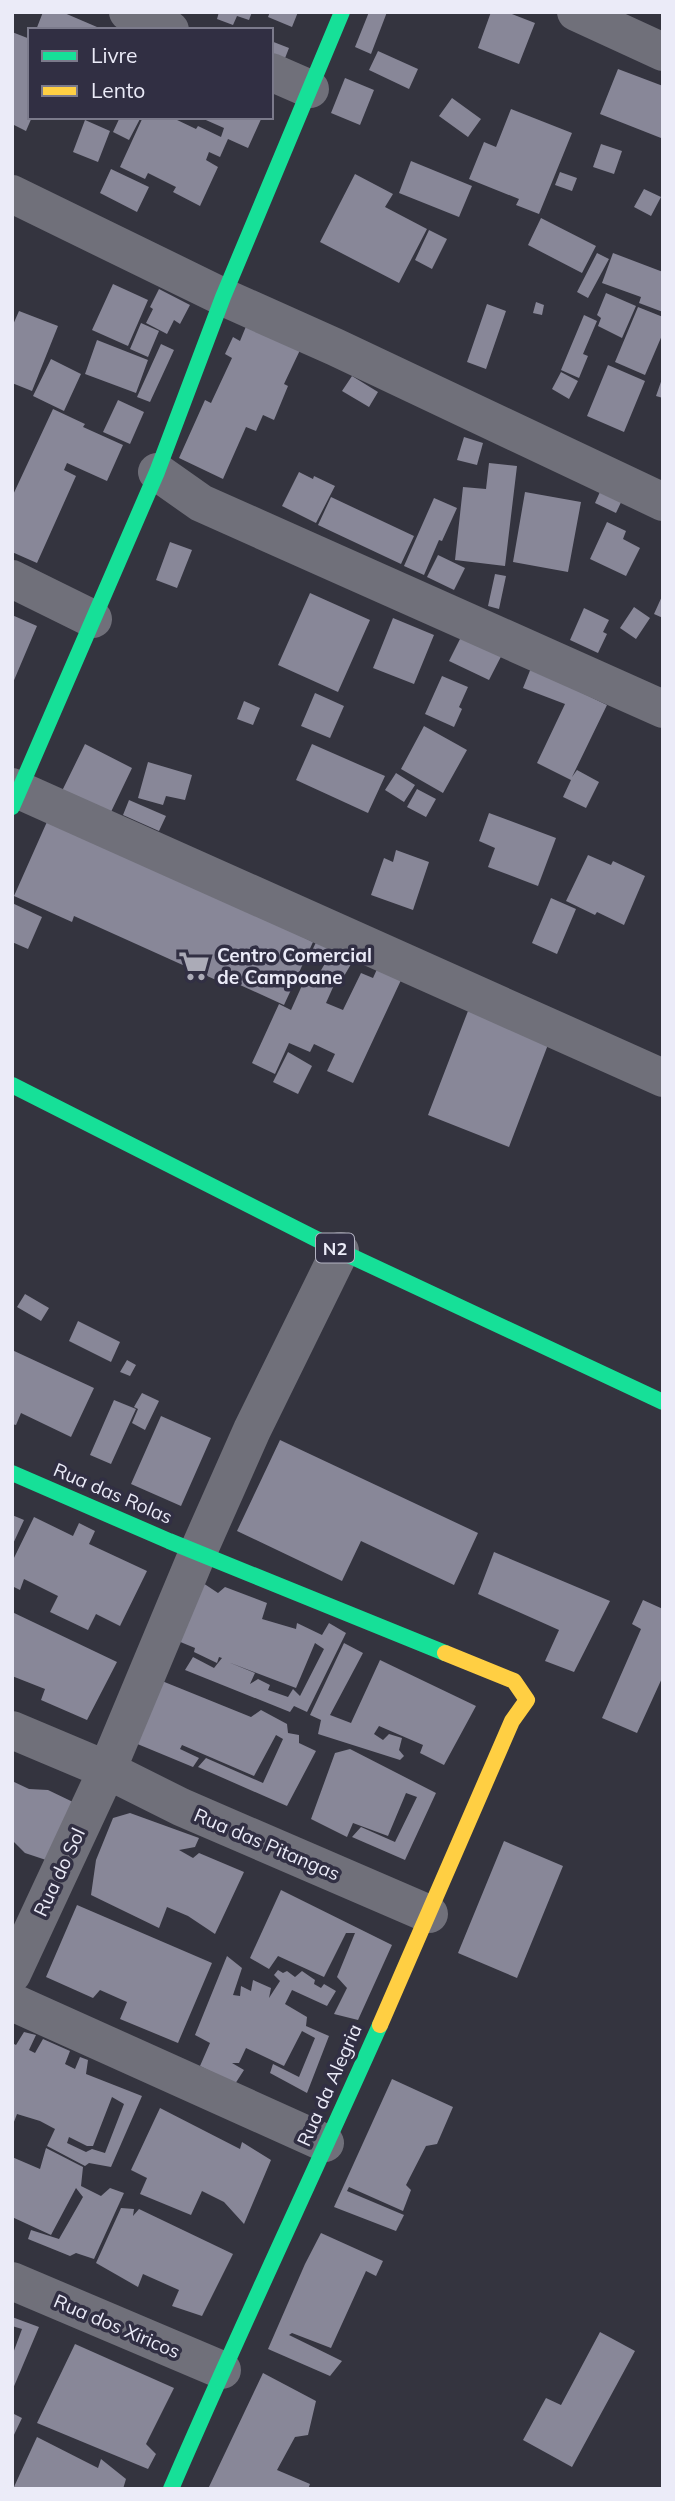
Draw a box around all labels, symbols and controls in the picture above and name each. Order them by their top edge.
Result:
legend [28,28,273,119]
text: Livre [91,42,138,68]
text: Lento [91,77,145,103]
place label: Centro Comercial de Campoane [217,943,372,989]
supermarket icon: Centro Comercial de Campoane [177,949,211,983]
road number: N2 [316,1233,354,1262]
street label: Rua das Rolas [50,1457,176,1529]
street label: Rua das Pitangas [191,1802,343,1886]
street label: Rua do Sol [28,1824,90,1920]
street label: Rua da Alegria [291,2020,367,2150]
street label: Rua dos Xiricos [50,2289,184,2363]

